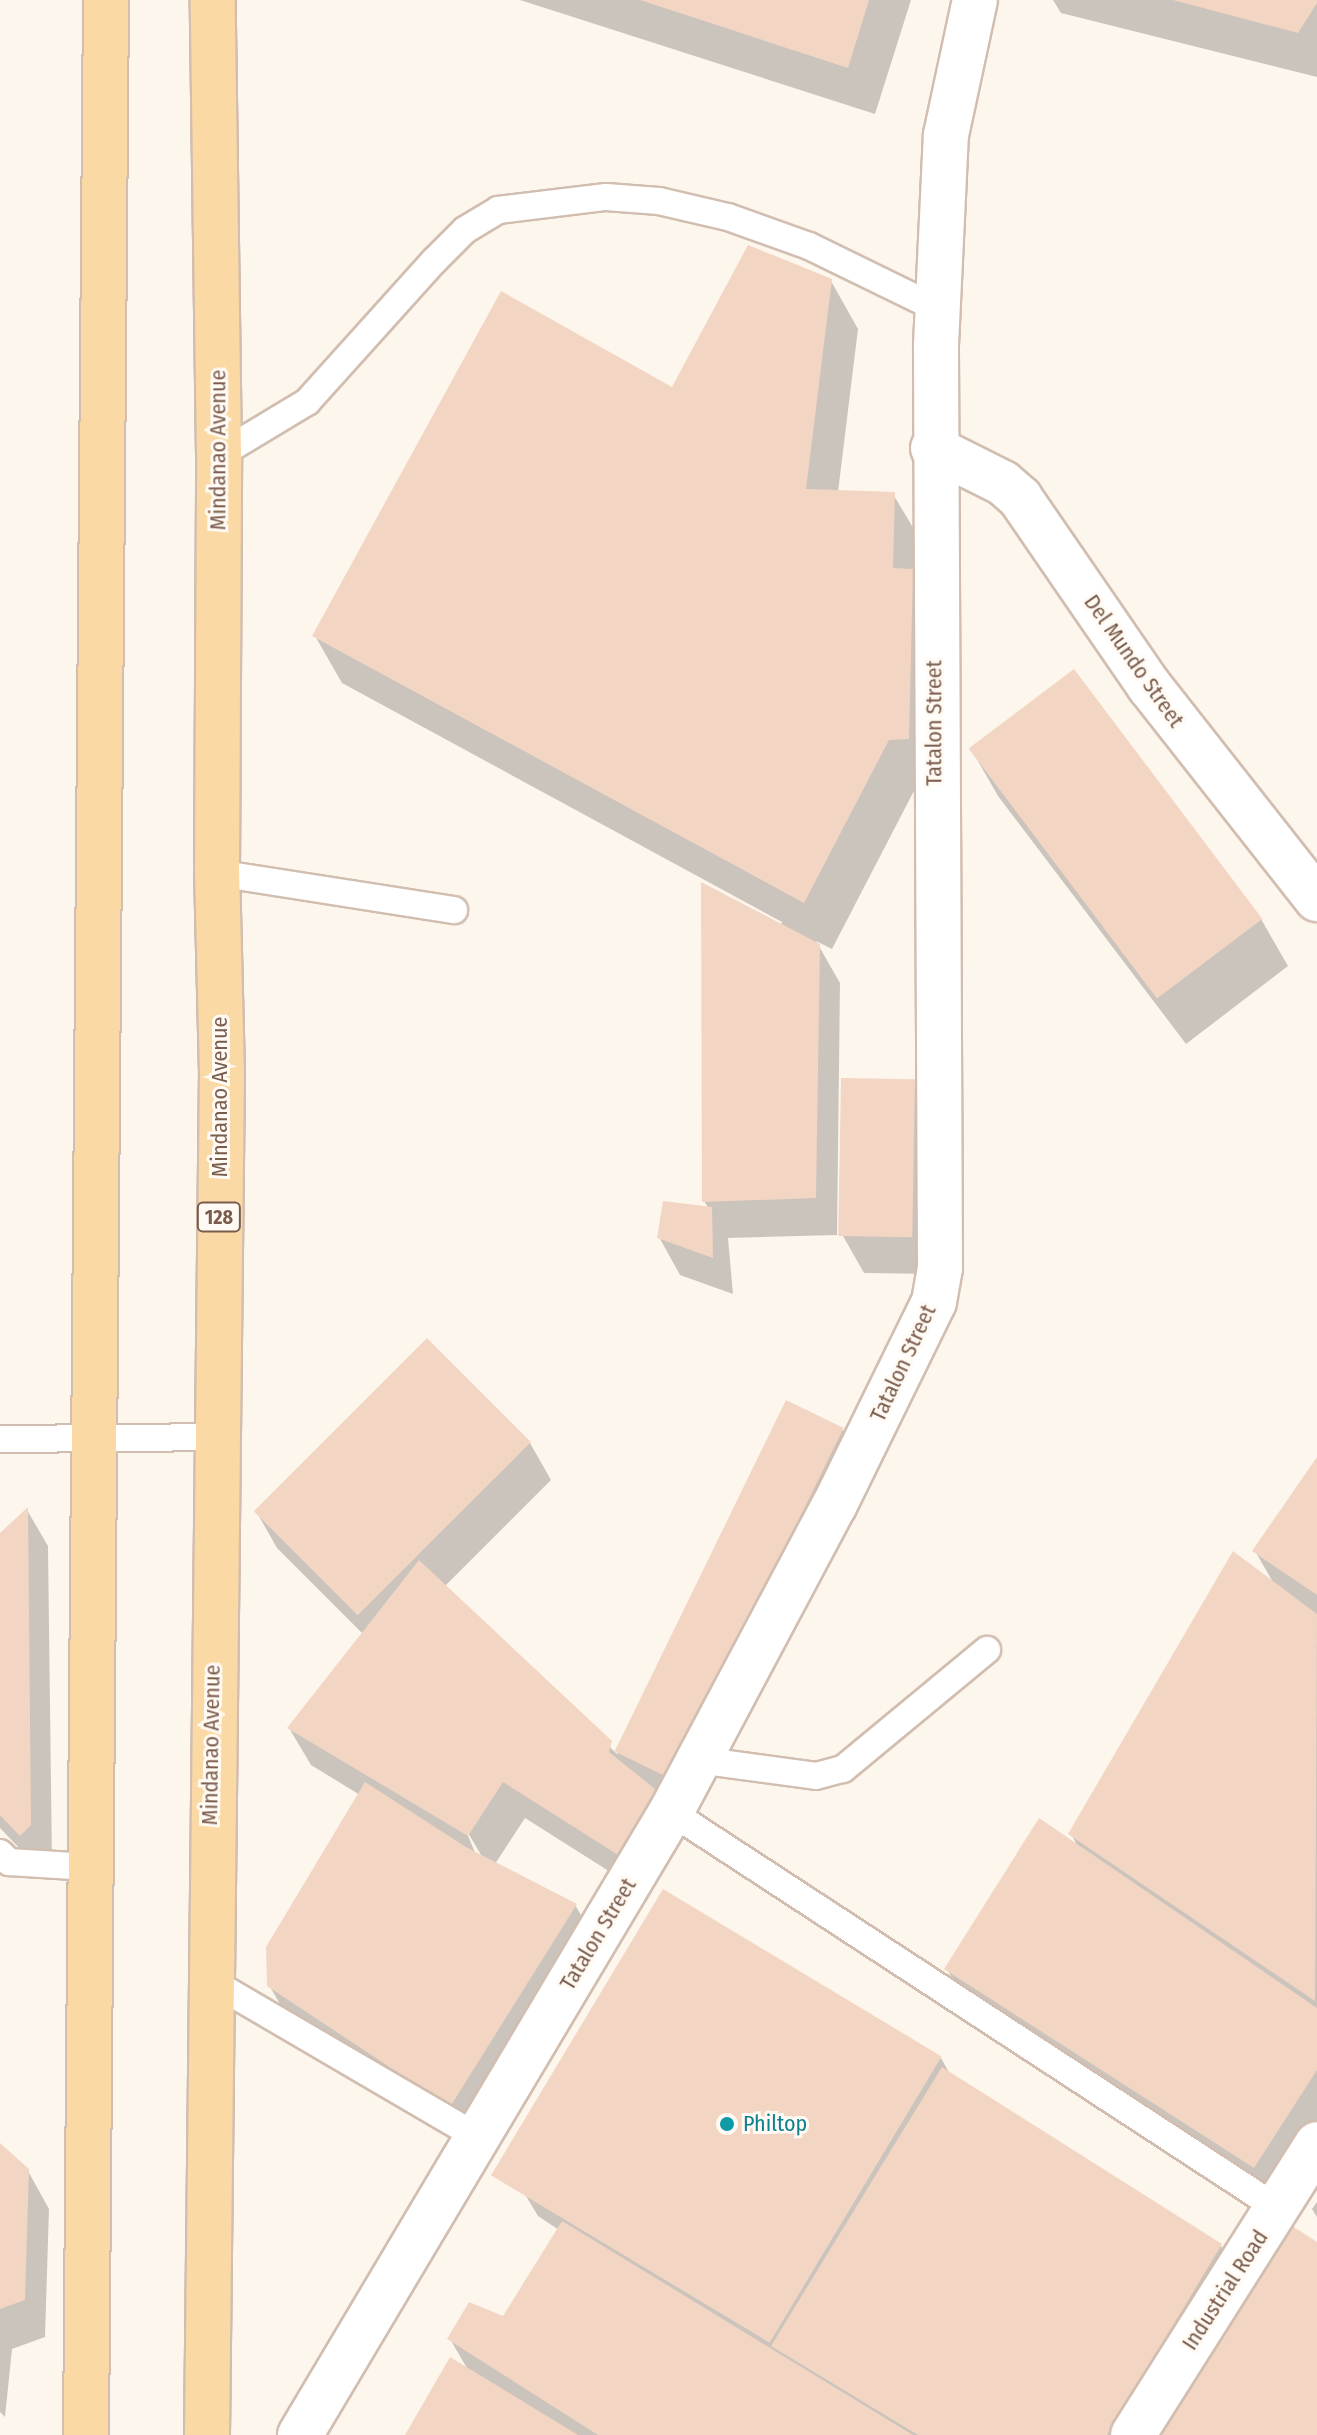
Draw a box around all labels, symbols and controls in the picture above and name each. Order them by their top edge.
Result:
street label: Mindanao Avenue [205,370,231,530]
street label: Del Mundo Street [1078,590,1190,732]
street label: Tatalon Street [921,660,947,786]
street label: Mindanao Avenue [207,1017,233,1177]
road number: 128 [195,1201,243,1233]
street label: Tatalon Street [864,1301,942,1425]
street label: Mindanao Avenue [196,1664,226,1826]
street label: Tatalon Street [554,1873,642,1995]
place label: Philtop [743,2111,807,2137]
marker: Philtop [718,2115,736,2133]
street label: Industrial Road [1176,2225,1274,2355]

